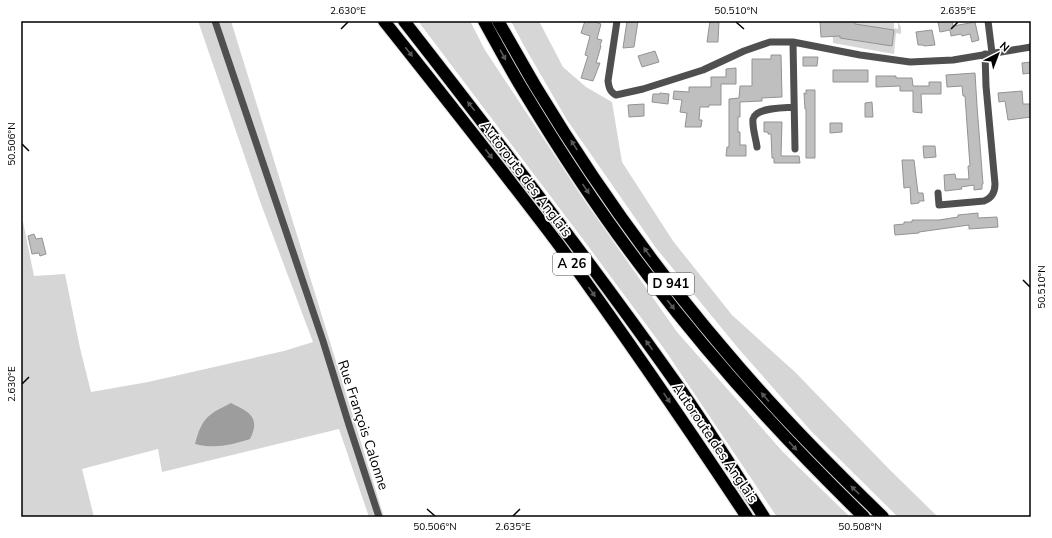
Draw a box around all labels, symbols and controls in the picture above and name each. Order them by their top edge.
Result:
text: 2.630°E [330,4,366,18]
text: 50.510°N [714,4,758,18]
text: 2.635°E [940,4,976,18]
north arrow [978,34,1018,74]
text: N [996,39,1012,55]
one-way arrow [404,46,413,57]
one-way arrow [500,49,506,61]
one-way arrow [467,101,475,112]
street label: Autoroute des Anglais [476,117,576,241]
text: 50.506°N [5,122,19,166]
one-way arrow [570,140,577,151]
one-way arrow [484,149,492,159]
one-way arrow [582,184,590,194]
one-way arrow [643,247,651,258]
road number: A 26 [553,253,591,275]
text: 50.510°N [1035,265,1049,309]
road number: D 941 [648,273,694,295]
one-way arrow [588,286,596,297]
one-way arrow [667,300,676,311]
one-way arrow [645,340,653,351]
street label: Rue François Calonne [333,358,393,492]
text: 2.630°E [5,366,19,402]
street label: Autoroute des Anglais [668,379,762,507]
one-way arrow [760,391,769,402]
one-way arrow [663,392,671,403]
one-way arrow [788,441,798,451]
one-way arrow [850,485,860,495]
text: 50.506°N [413,520,457,534]
text: 2.635°E [495,520,531,534]
text: 50.508°N [838,520,882,534]

